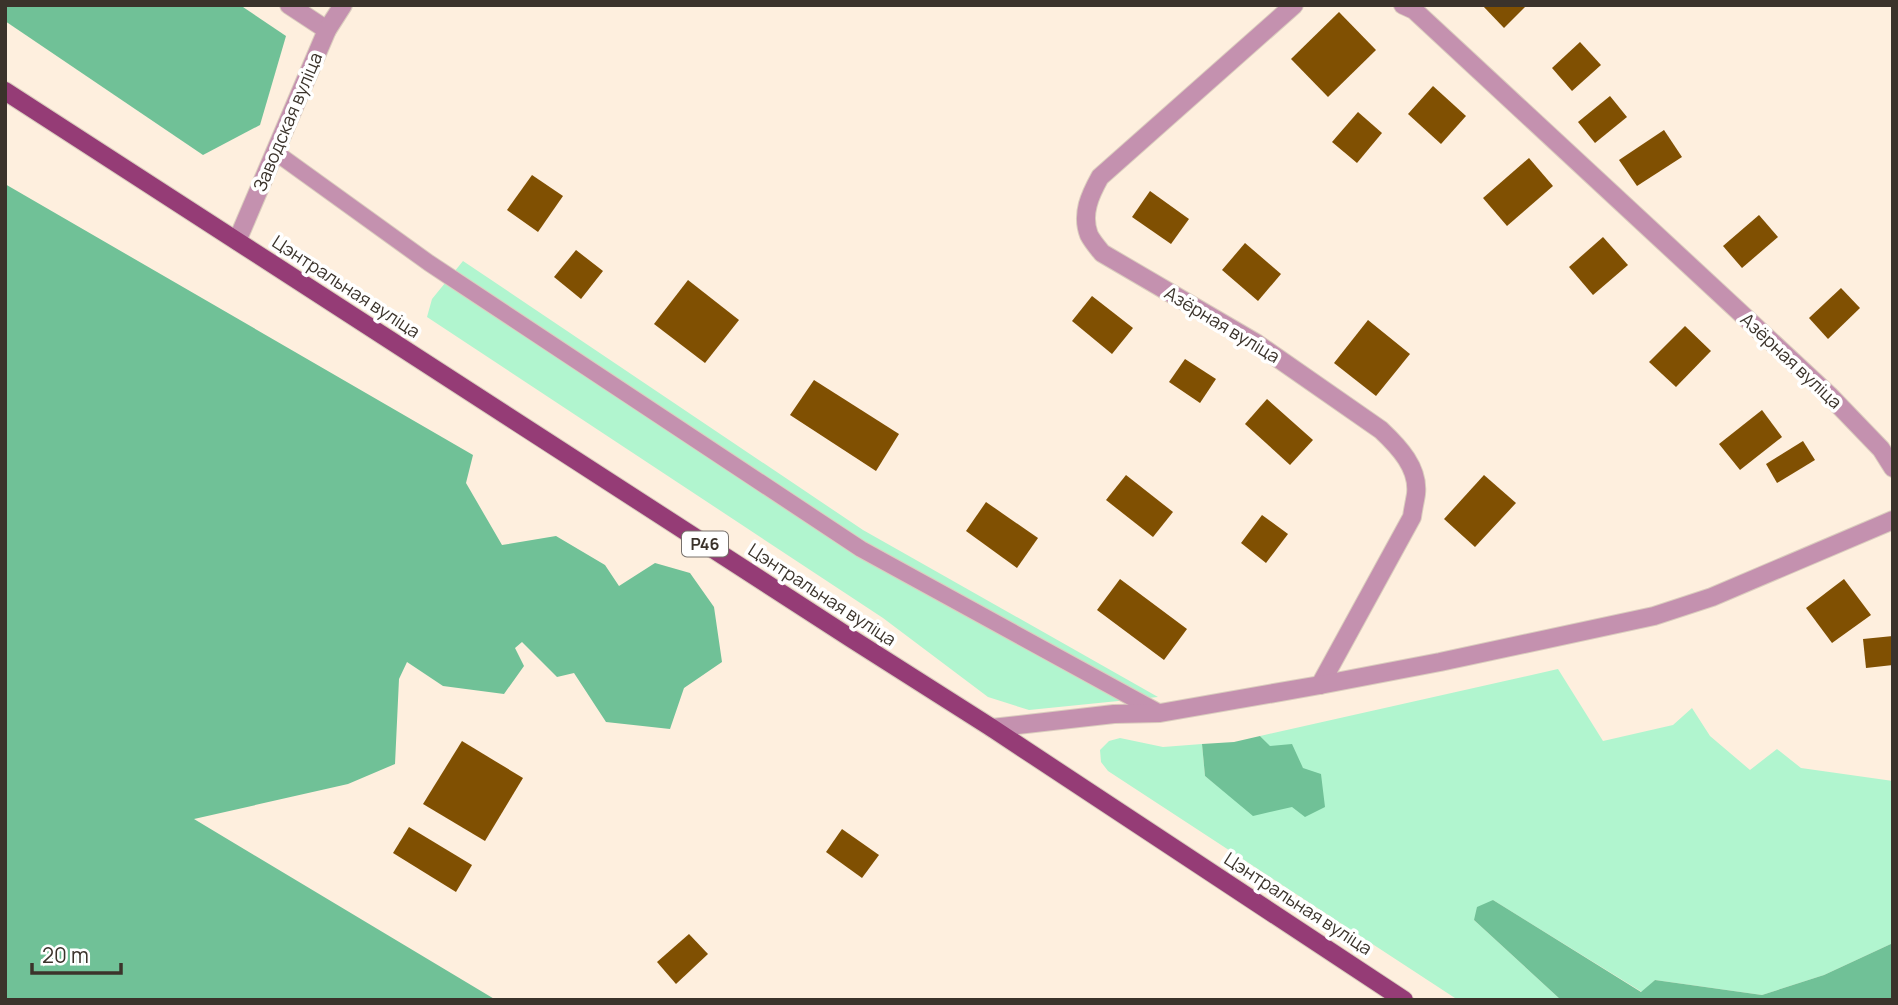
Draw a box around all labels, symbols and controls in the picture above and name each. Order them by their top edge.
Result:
street label: Заводская вуліца [247,48,327,195]
street label: Цэнтральная вуліца [268,229,425,343]
street label: Азёрная вуліца [1160,280,1285,368]
street label: Азёрная вуліца [1736,307,1848,413]
road number: Р46 [682,531,728,556]
street label: Цэнтральная вуліца [744,537,901,651]
street label: Цэнтральная вуліца [1220,846,1377,960]
scale bar [32,932,121,976]
text: 20 m [42,941,89,969]

